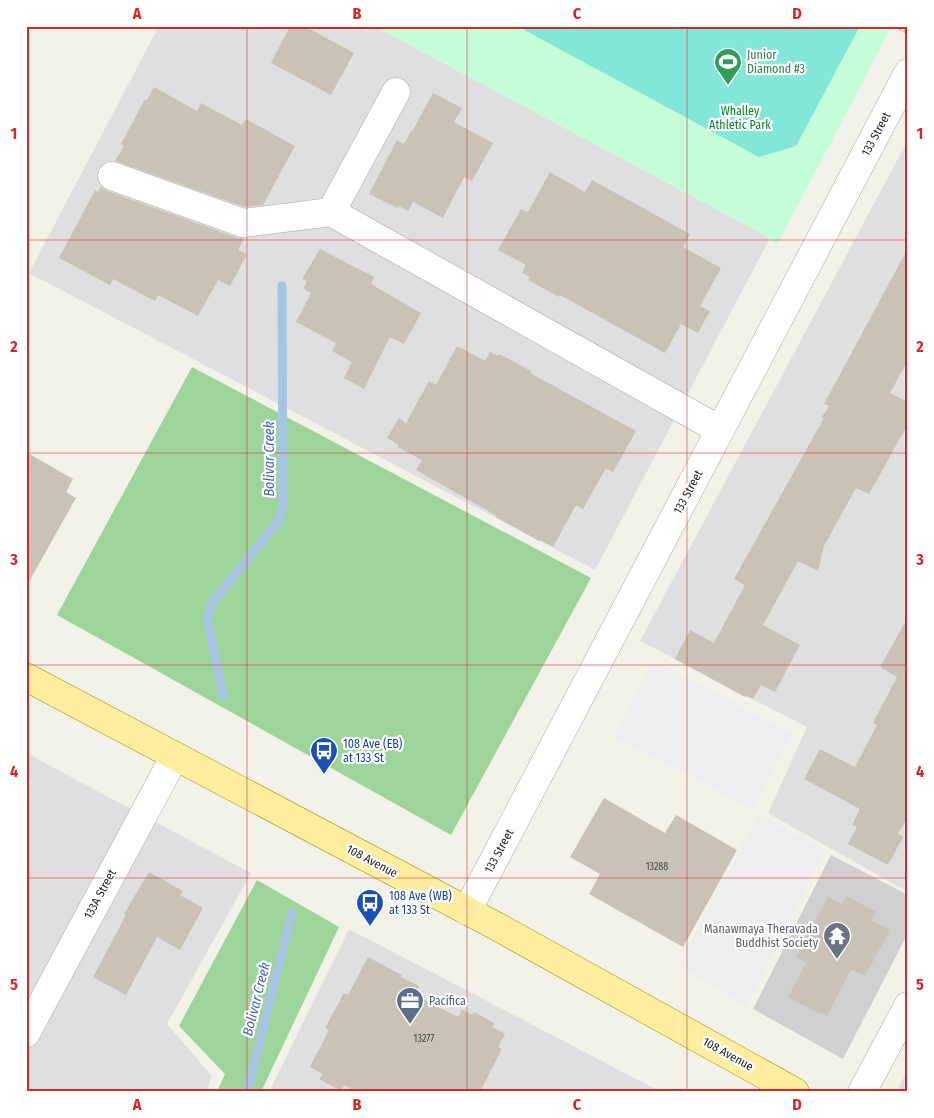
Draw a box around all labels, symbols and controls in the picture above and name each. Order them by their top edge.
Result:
text: A [132,4,142,23]
text: B [353,4,362,23]
text: C [573,4,582,23]
text: D [792,4,802,23]
sports icon: Junior Diamond #3 [713,47,743,86]
place label: Junior Diamond #3 [747,48,805,76]
park label: Whalley Athletic Park [709,104,771,132]
street label: 133 Street [859,110,893,158]
text: 1 [11,124,17,143]
text: 1 [917,124,923,143]
text: 2 [9,337,18,356]
text: 2 [915,337,924,356]
water label: Bolivar Creek [261,421,278,497]
street label: 133 Street [671,468,705,516]
text: 3 [9,550,18,569]
text: 3 [915,550,924,569]
bus stop icon: 108 Ave (EB) at 133 St [309,736,339,775]
place label: 108 Ave (EB) at 133 St [343,737,403,765]
text: 4 [10,762,18,781]
text: 4 [916,762,924,781]
street label: 133 Street [482,827,516,875]
street label: 108 Avenue [344,842,400,880]
house number: 13288 [646,861,668,873]
street label: 133A Street [81,867,119,921]
bus stop icon: 108 Ave (WB) at 133 St [355,888,385,927]
place label: 108 Ave (WB) at 133 St [389,889,452,917]
temple icon: Manawmaya Theravada Buddhist Society [822,921,852,960]
place label: Manawmaya Theravada Buddhist Society [704,922,819,950]
water label: Bolivar Creek [239,961,274,1038]
text: 5 [10,975,18,994]
text: 5 [916,975,924,994]
office icon: Pacifica [395,986,425,1025]
place label: Pacifica [429,994,466,1008]
house number: 13277 [414,1033,434,1045]
street label: 108 Avenue [700,1034,756,1074]
text: A [132,1095,142,1114]
text: B [353,1095,362,1114]
text: C [573,1095,582,1114]
text: D [792,1095,802,1114]

